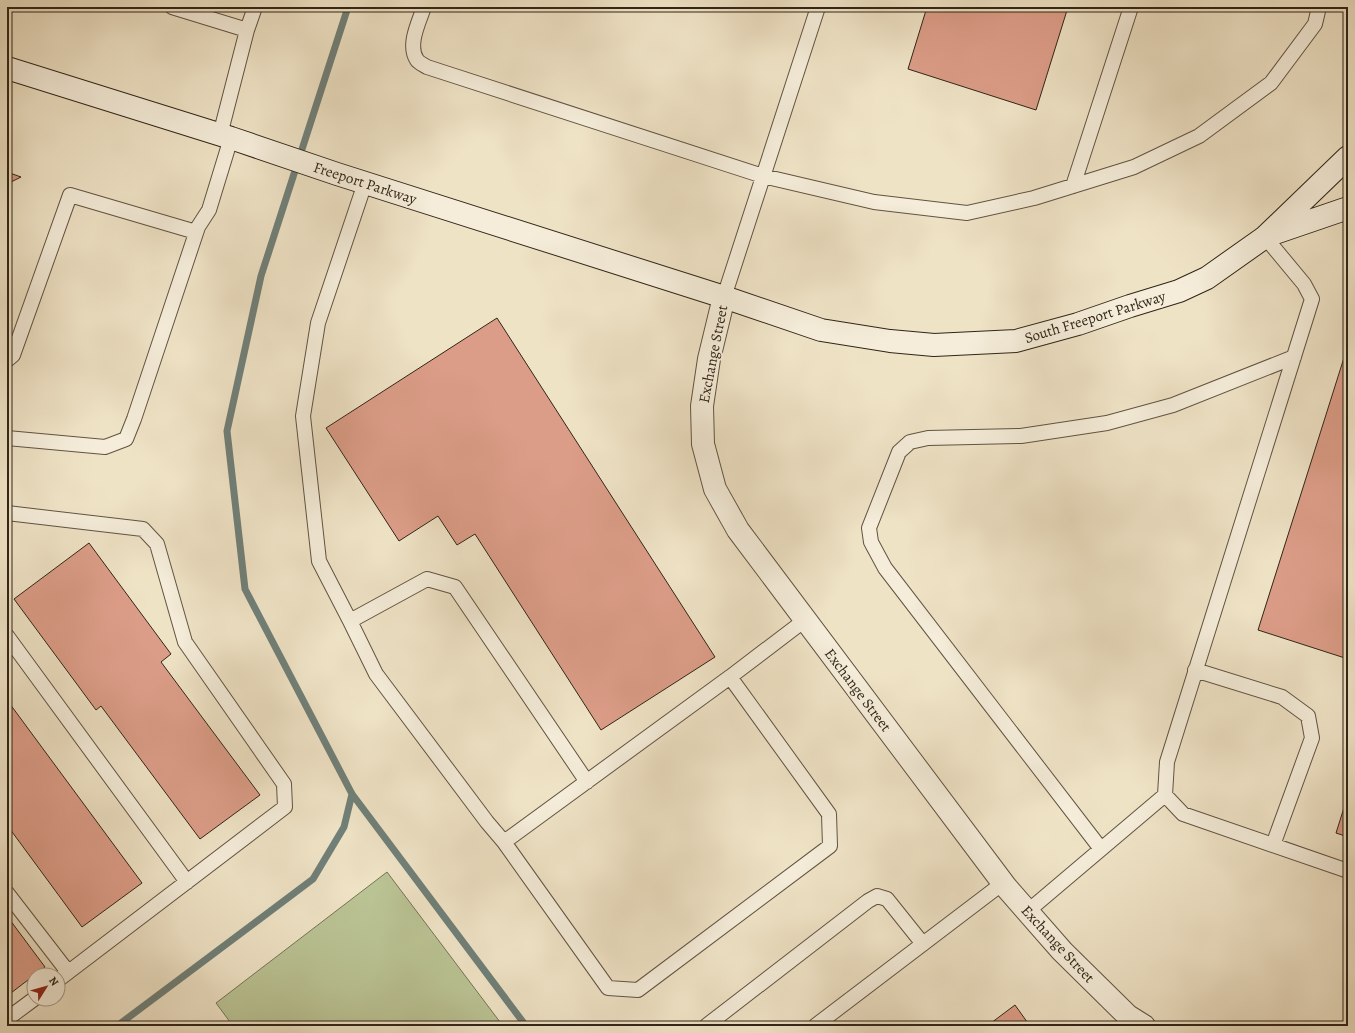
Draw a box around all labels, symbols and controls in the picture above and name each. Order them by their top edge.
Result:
street label: Freeport Parkway [311,157,419,209]
street label: South Freeport Parkway [1022,286,1168,348]
street label: Exchange Street [694,303,732,405]
street label: Exchange Street [820,644,896,736]
street label: Exchange Street [1017,901,1099,987]
north arrow [26,967,66,1007]
text: N [45,974,62,989]

